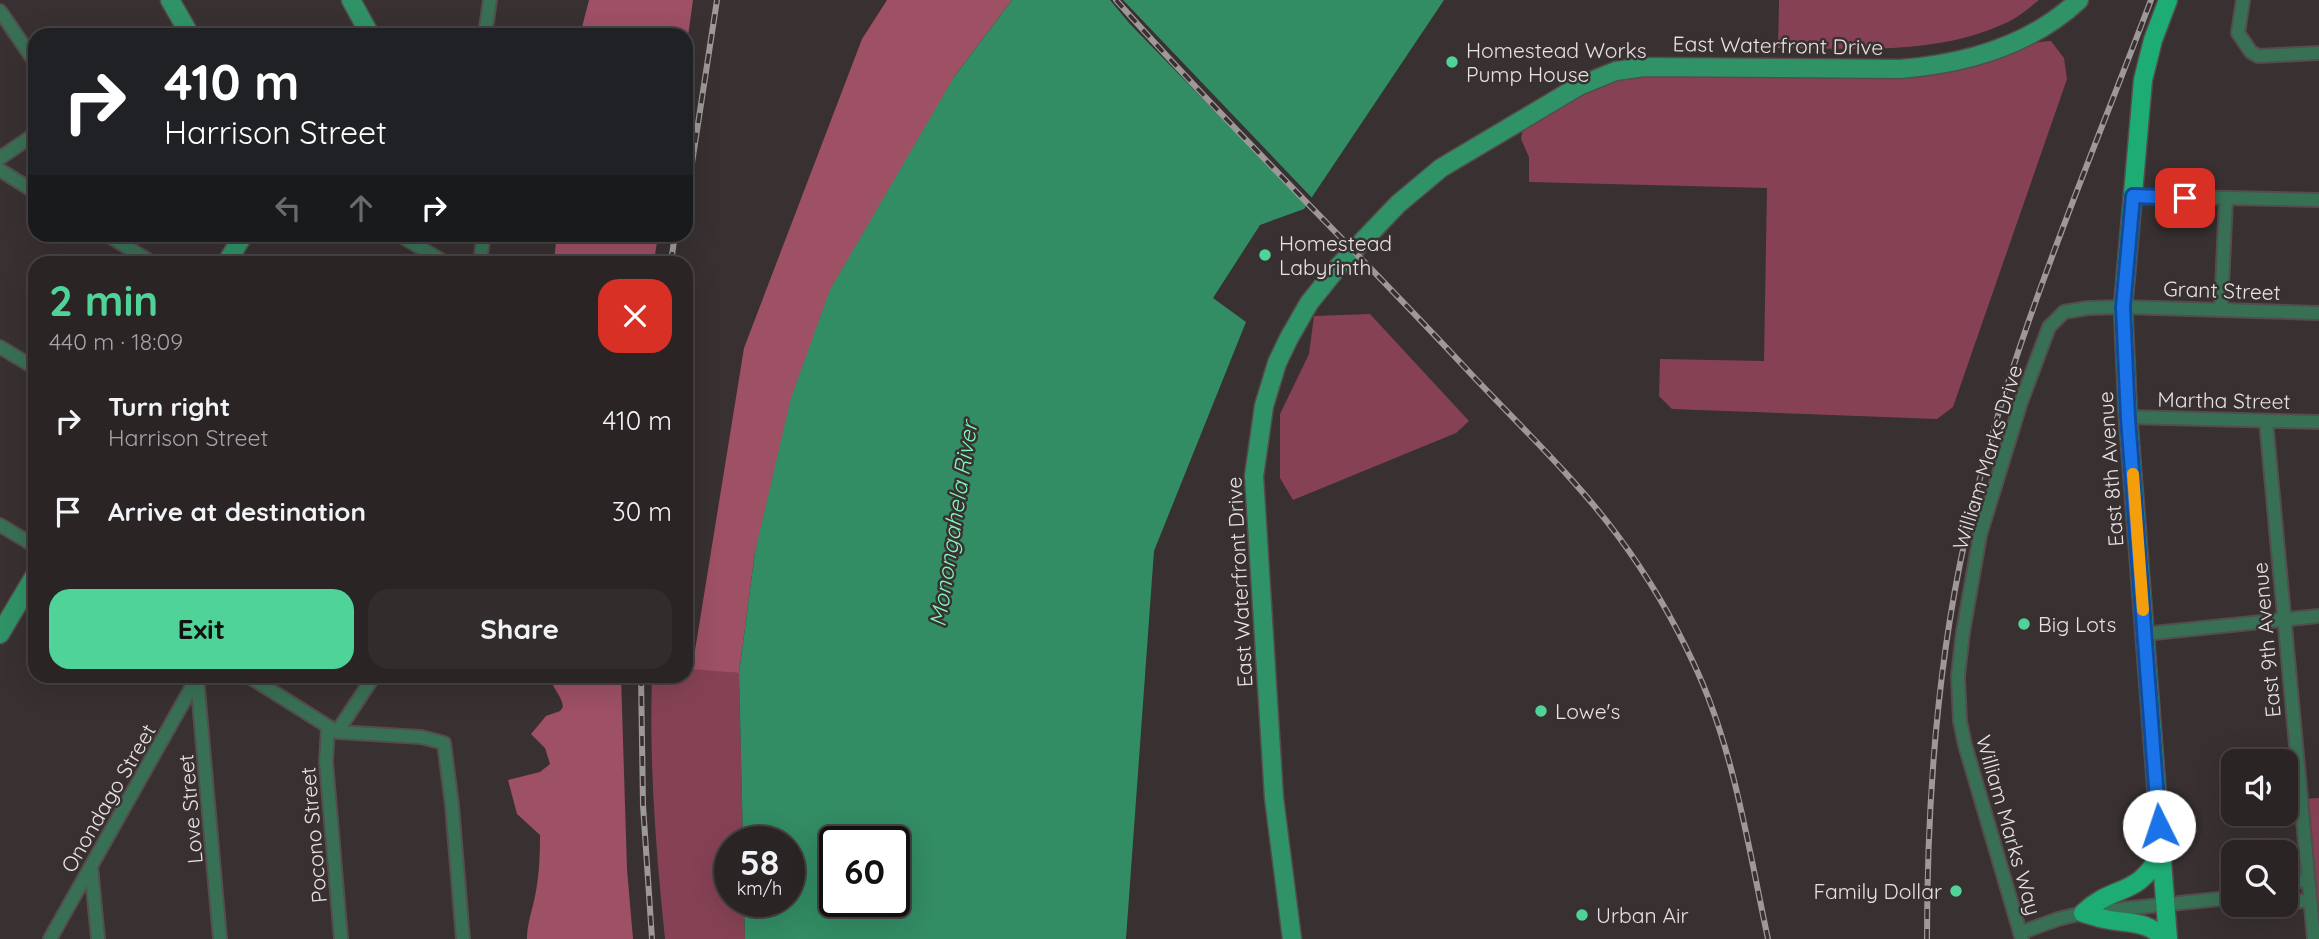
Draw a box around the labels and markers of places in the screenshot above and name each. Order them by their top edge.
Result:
place label: Homestead Works Pump House [1466,37,1647,87]
marker: Homestead Works Pump House [1444,54,1460,70]
pin [2155,168,2215,228]
place label: Homestead Labyrinth [1279,230,1392,280]
marker: Homestead Labyrinth [1257,247,1273,263]
place label: Big Lots [2038,611,2116,637]
marker: Big Lots [2016,616,2032,632]
place label: Lowe's [1555,698,1620,724]
marker: Lowe's [1533,703,1549,719]
place label: Family Dollar [1814,878,1942,904]
marker: Family Dollar [1948,883,1964,899]
place label: Urban Air [1596,902,1689,928]
marker: Urban Air [1574,907,1590,923]

